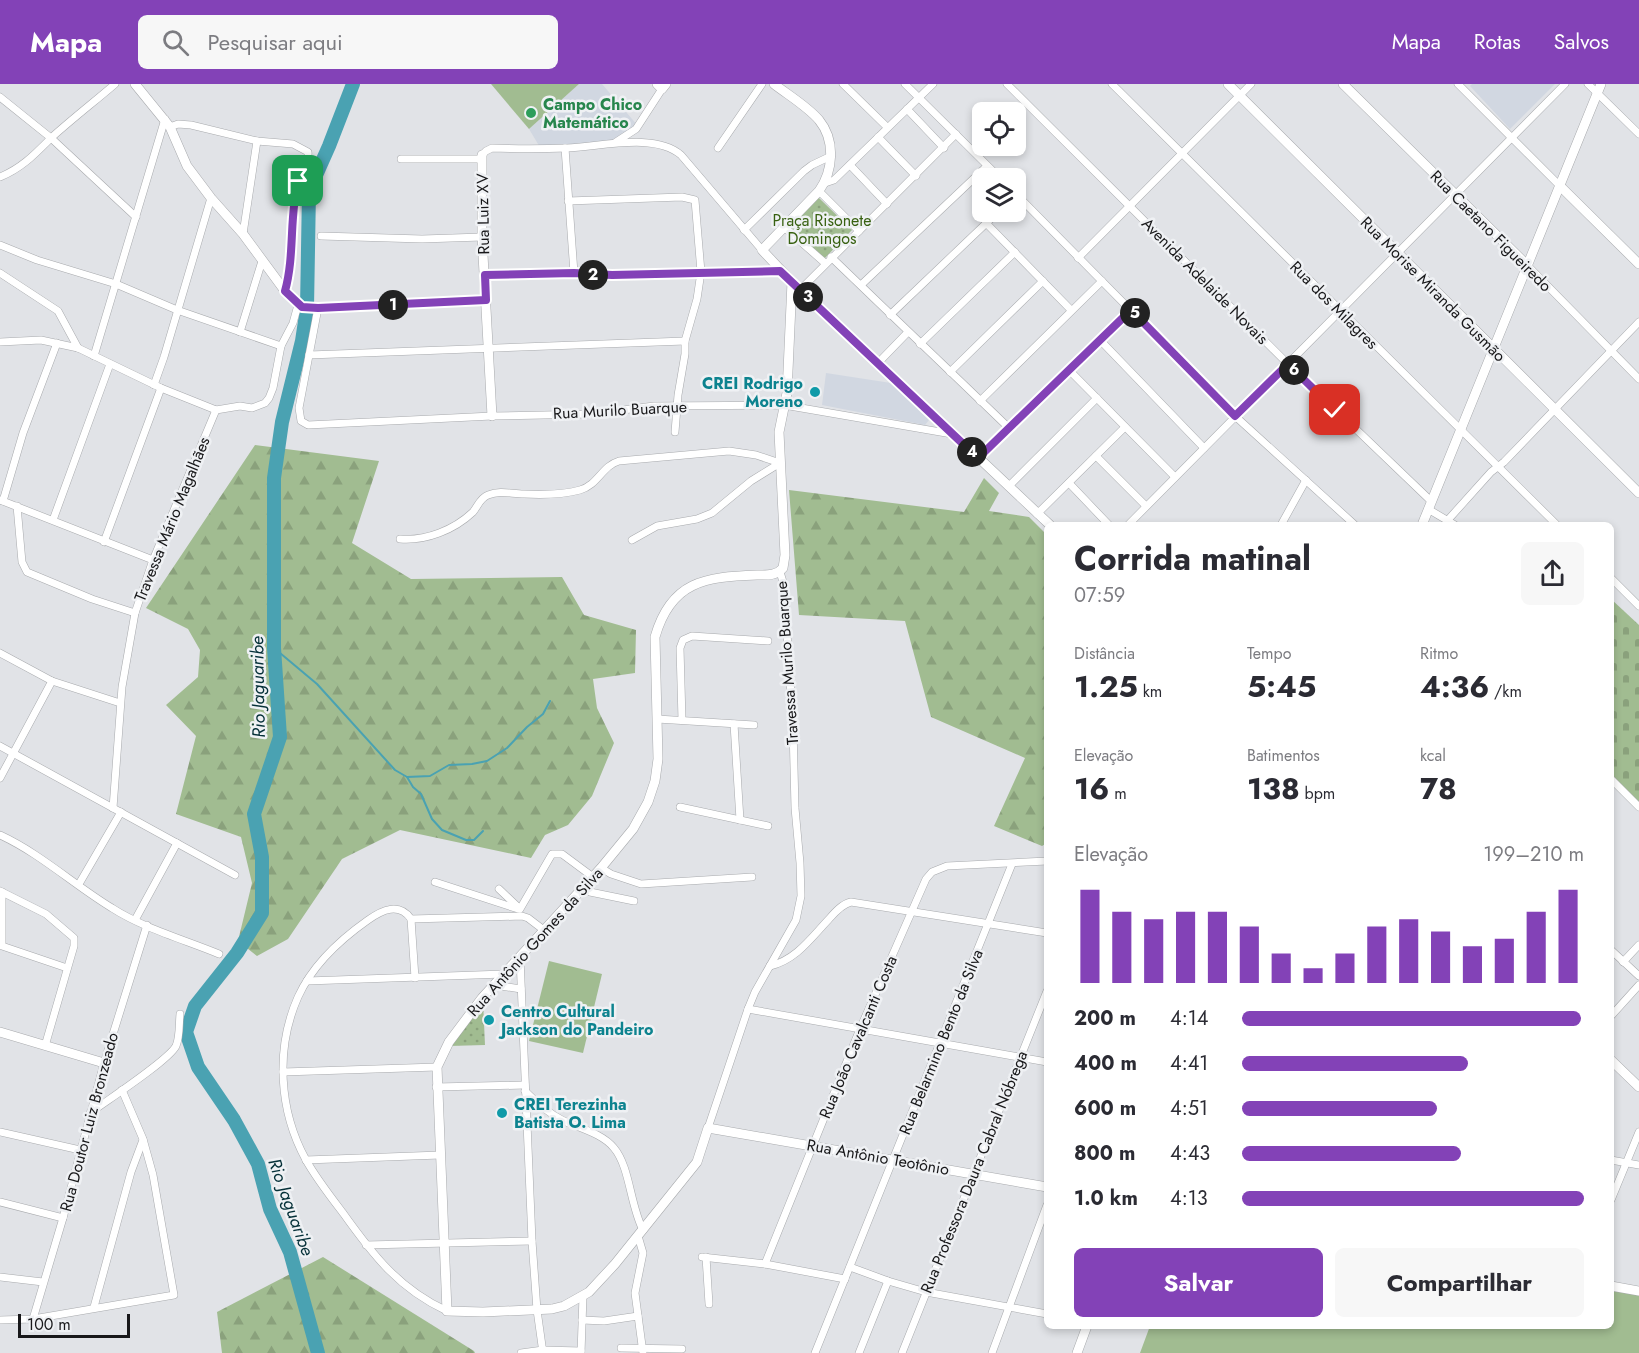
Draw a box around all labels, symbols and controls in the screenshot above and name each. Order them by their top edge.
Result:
search box [138,15,558,69]
text: Mapa [30,22,102,63]
icon: search [159,26,192,59]
text: Pesquisar aqui [207,26,343,58]
text: Mapa [1392,27,1441,57]
text: Rotas [1474,27,1521,57]
text: Salvos [1554,27,1609,57]
place label: Campo Chico Matemático [543,93,642,134]
map controls [972,102,1026,222]
button: locate [972,102,1026,156]
marker: Campo Chico Matemático [524,106,538,120]
pin [272,155,323,206]
icon: arrive [281,164,314,197]
street label: Rua Caetano Figueiredo [1425,165,1557,297]
button: layers [972,168,1026,222]
street label: Rua Luiz XV [471,173,495,255]
park label: Praça Risonete Domingos [773,209,871,250]
street label: Rua Morise Miranda Gusmão [1355,211,1511,367]
street label: Avenida Adelaide Novais [1136,212,1274,350]
street label: Rua dos Milagres [1285,256,1383,354]
pin: 2 [578,260,608,290]
text: 2 [588,263,598,286]
pin: 3 [793,282,823,312]
text: 3 [803,285,813,308]
pin: 1 [378,290,408,320]
text: 1 [389,293,397,316]
pin: 5 [1120,298,1150,328]
text: 5 [1130,301,1140,324]
pin: 6 [1279,355,1309,385]
text: 6 [1289,358,1299,381]
place label: CREI Rodrigo Moreno [702,372,803,413]
pin [1309,384,1360,435]
marker: CREI Rodrigo Moreno [808,385,822,399]
icon: check [1318,393,1351,426]
street label: Rua Murilo Buarque [552,395,688,425]
street label: Travessa Mário Magalhães [128,433,216,605]
pin: 4 [957,437,987,467]
text: 4 [966,440,978,463]
text: Corrida matinal [1074,535,1311,582]
button: share [1521,542,1584,605]
street label: Travessa Murilo Buarque [770,580,804,746]
text: 07:59 [1074,581,1125,610]
water label: Rio Jaguaribe [244,636,272,738]
text: Distância [1074,642,1135,665]
text: Tempo [1247,642,1291,665]
text: Ritmo [1420,642,1458,665]
text: 1.25 [1074,665,1138,708]
text: 5:45 [1247,665,1316,708]
text: 4:36 [1420,665,1489,708]
text: km [1138,680,1162,703]
text: /km [1489,680,1522,703]
text: Elevação [1074,744,1133,767]
text: Batimentos [1247,744,1320,767]
text: kcal [1420,744,1446,767]
text: 16 [1074,767,1109,810]
text: 138 [1247,767,1300,810]
text: 78 [1420,767,1457,810]
text: m [1109,782,1127,805]
text: bpm [1300,782,1335,805]
text: Elevação [1074,840,1148,869]
text: 199–210 m [1483,840,1584,869]
street label: Rua Antônio Gomes da Silva [462,862,608,1022]
street label: Rua Belarmino Bento da Silva [893,946,989,1138]
street label: Rua João Cavalcanti Costa [813,952,903,1122]
place label: Centro Cultural Jackson do Pandeiro [498,1000,653,1041]
text: 200 m [1074,1004,1136,1033]
text: 4:14 [1170,1004,1208,1033]
marker: Centro Cultural Jackson do Pandeiro [482,1013,496,1027]
street label: Rua Doutor Luiz Bronzeado [54,1030,124,1214]
street label: Rua Professora Daura Cabral Nóbrega [915,1047,1033,1297]
text: 400 m [1074,1049,1137,1078]
text: 4:41 [1170,1049,1208,1078]
place label: CREI Terezinha Batista O. Lima [514,1093,627,1134]
text: 600 m [1074,1094,1136,1123]
text: 4:51 [1170,1094,1208,1123]
marker: CREI Terezinha Batista O. Lima [495,1106,509,1120]
street label: Rua Antônio Teotônio [805,1133,951,1181]
text: 800 m [1074,1139,1135,1168]
text: 4:43 [1170,1139,1210,1168]
water label: Rio Jaguaribe [261,1155,321,1259]
text: 1.0 km [1074,1184,1138,1213]
text: 4:13 [1170,1184,1208,1213]
button: Salvar [1074,1248,1323,1317]
button: Compartilhar [1335,1248,1584,1317]
scale bar [18,1311,130,1338]
text: 100 m [27,1313,71,1336]

